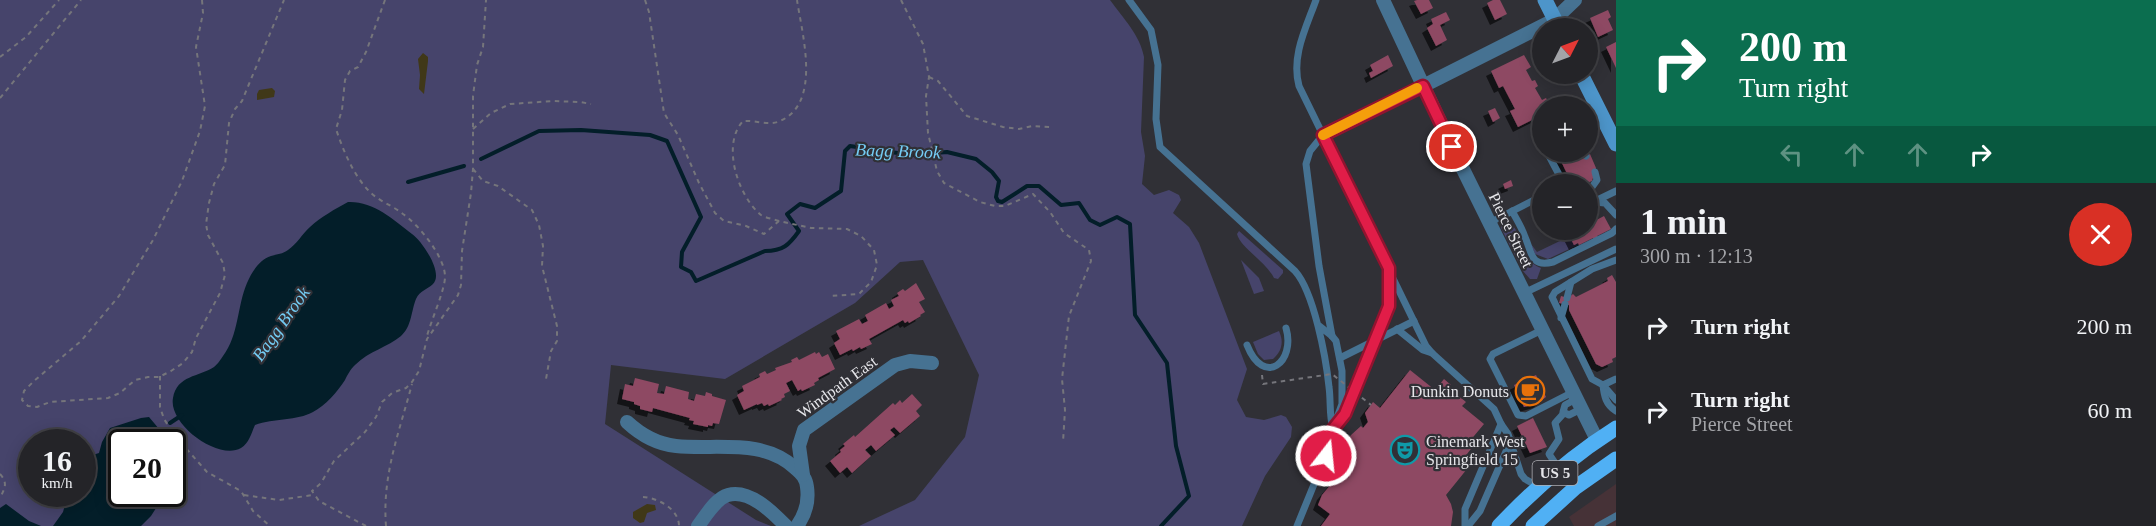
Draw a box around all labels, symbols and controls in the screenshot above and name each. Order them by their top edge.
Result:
north arrow [1532,18,1598,84]
map controls [1532,18,1598,240]
icon: right [1640,24,1718,102]
text: 200 m [1739,24,1848,70]
text: Turn right [1739,73,1848,103]
button: + [1532,96,1598,162]
pin [1426,121,1477,172]
icon: arrive [1435,130,1468,163]
icon: left [1775,138,1808,171]
icon: ahead [1838,138,1871,171]
icon: ahead [1901,138,1934,171]
icon: right [1964,138,1997,171]
water label: Bagg Brook [855,140,942,163]
button: − [1532,174,1598,240]
street label: Pierce Street [1486,190,1537,271]
text: 1 min [1640,202,1727,242]
button: close [2069,203,2132,266]
text: 300 m · 12:13 [1640,245,1753,267]
water label: Bagg Brook [248,282,314,365]
icon: right [1640,311,1673,344]
text: Turn right [1691,314,1790,339]
text: 200 m [2076,314,2132,339]
street label: Windpath East [794,352,881,422]
cafe icon: Dunkin Donuts [1514,375,1546,407]
place label: Dunkin Donuts [1411,383,1509,400]
text: Turn right [1691,387,1790,412]
icon: right [1640,395,1673,428]
text: 60 m [2087,398,2132,423]
text: Pierce Street [1691,413,1793,435]
position arrow [1294,424,1358,488]
speed limit sign: 20 [108,429,186,507]
place label: Cinemark West Springfield 15 [1426,433,1525,469]
theatre icon: Cinemark West Springfield 15 [1389,434,1421,466]
text: 16 [42,444,72,477]
road number: US 5 [1532,461,1578,485]
text: km/h [42,475,72,491]

